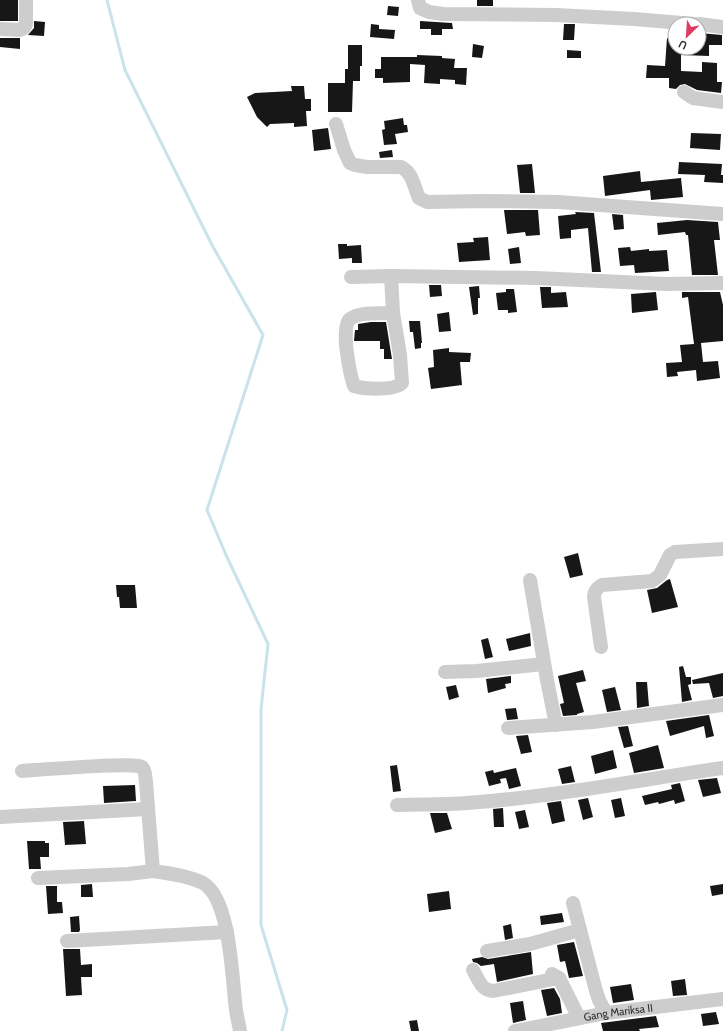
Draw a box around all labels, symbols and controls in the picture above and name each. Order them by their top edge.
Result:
north arrow [667,16,707,56]
text: U [676,37,689,53]
street label: Gang Mariksa II [582,1000,654,1024]

